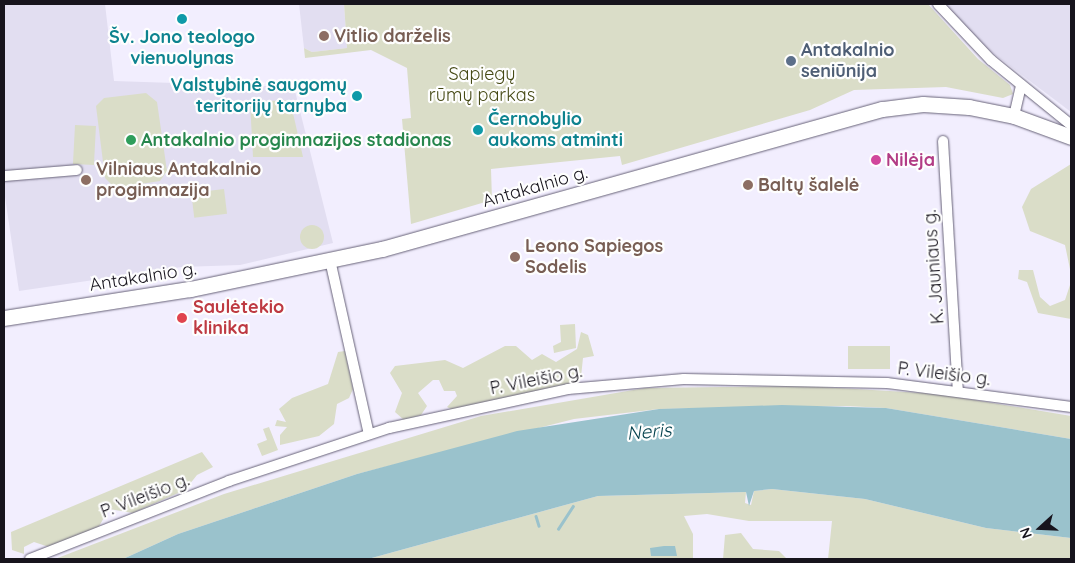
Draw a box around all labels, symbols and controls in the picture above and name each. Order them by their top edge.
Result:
marker: Šv. Jono teologo vienuolynas [176,13,188,25]
place label: Vitlio darželis [334,25,451,47]
place label: Šv. Jono teologo vienuolynas [109,27,255,70]
marker: Vitlio darželis [318,30,330,42]
place label: Antakalnio seniūnija [801,40,894,82]
marker: Antakalnio seniūnija [785,55,797,67]
park label: Sapiegų rūmų parkas [429,64,535,106]
place label: Valstybinė saugomų teritorijų tarnyba [170,75,347,118]
marker: Valstybinė saugomų teritorijų tarnyba [351,90,363,102]
place label: Černobylio aukoms atminti [488,109,623,152]
marker: Černobylio aukoms atminti [472,124,484,136]
place label: Antakalnio progimnazijos stadionas [141,129,451,151]
marker: Antakalnio progimnazijos stadionas [125,134,137,146]
place label: Nilėja [886,149,935,171]
marker: Nilėja [870,154,882,166]
place label: Vilniaus Antakalnio progimnazija [96,159,261,202]
street label: Antakalnio g. [480,162,590,212]
marker: Vilniaus Antakalnio progimnazija [80,174,92,186]
place label: Baltų šalelė [758,174,859,196]
marker: Baltų šalelė [742,179,754,191]
street label: K. Jauniaus g. [919,209,949,325]
place label: Leono Sapiegos Sodelis [525,236,663,278]
marker: Leono Sapiegos Sodelis [509,251,521,263]
street label: Antakalnio g. [88,258,198,296]
place label: Saulėtekio klinika [193,297,284,340]
marker: Saulėtekio klinika [175,311,189,325]
street label: P. Vileišio g. [896,358,992,390]
street label: P. Vileišio g. [488,360,584,400]
water label: Neris [626,419,672,445]
street label: P. Vileišio g. [97,469,193,523]
north arrow [1015,503,1065,553]
text: N [1016,525,1036,541]

